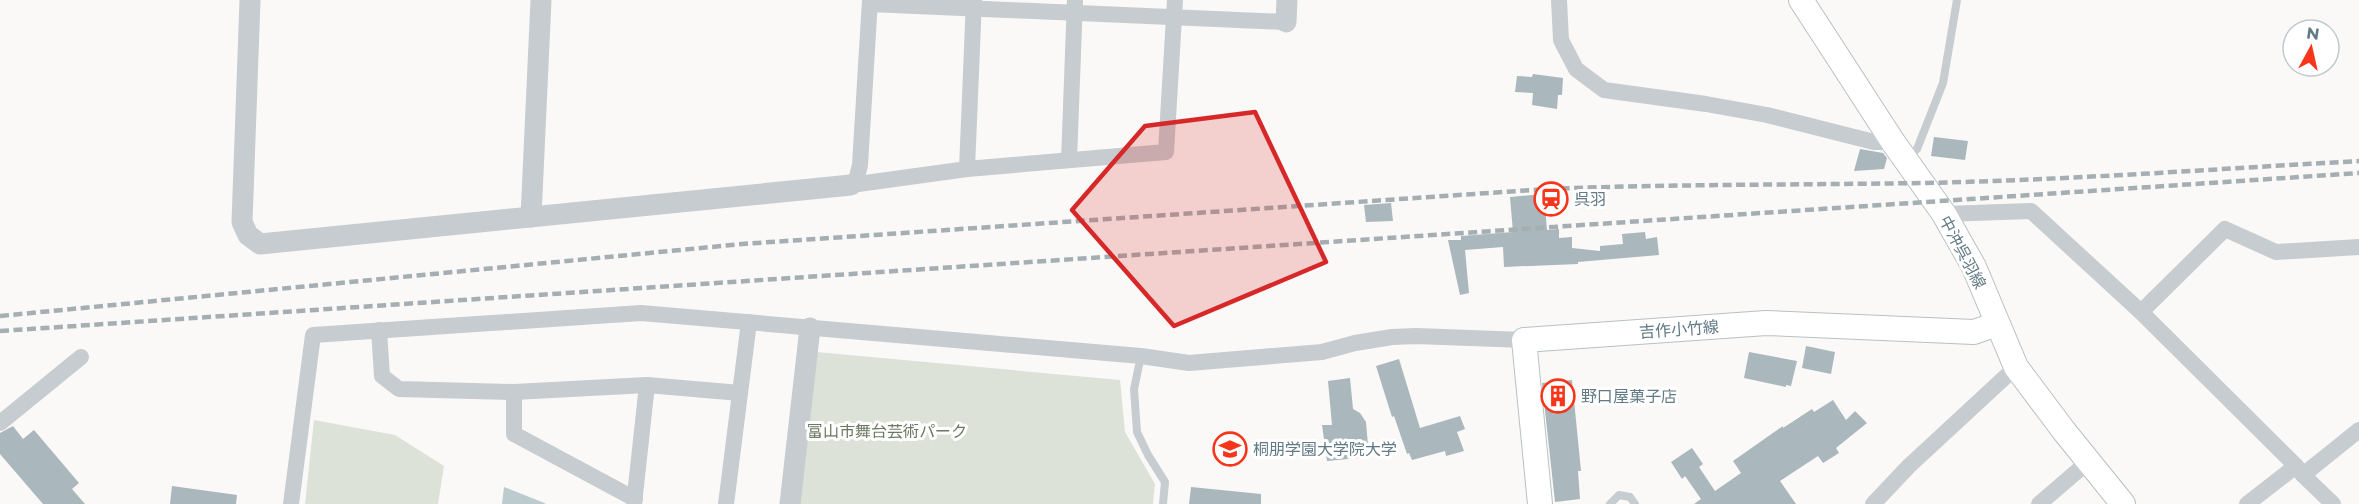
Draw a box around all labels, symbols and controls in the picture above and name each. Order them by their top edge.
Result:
north arrow [2281,18,2341,78]
text: N [2305,23,2321,44]
station icon: 呉羽 [1533,181,1569,217]
place label: 呉羽 [1574,190,1606,209]
street label: 中沖呉羽線 [1935,212,1990,292]
street label: 吉作小竹線 [1638,317,1720,342]
building icon: 野口屋菓子店 [1540,378,1576,414]
place label: 野口屋菓子店 [1581,387,1677,406]
park label: 富山市舞台芸術パーク [807,422,967,441]
school or university icon: 桐朋学園大学院大学 [1212,431,1248,467]
place label: 桐朋学園大学院大学 [1253,440,1397,459]

